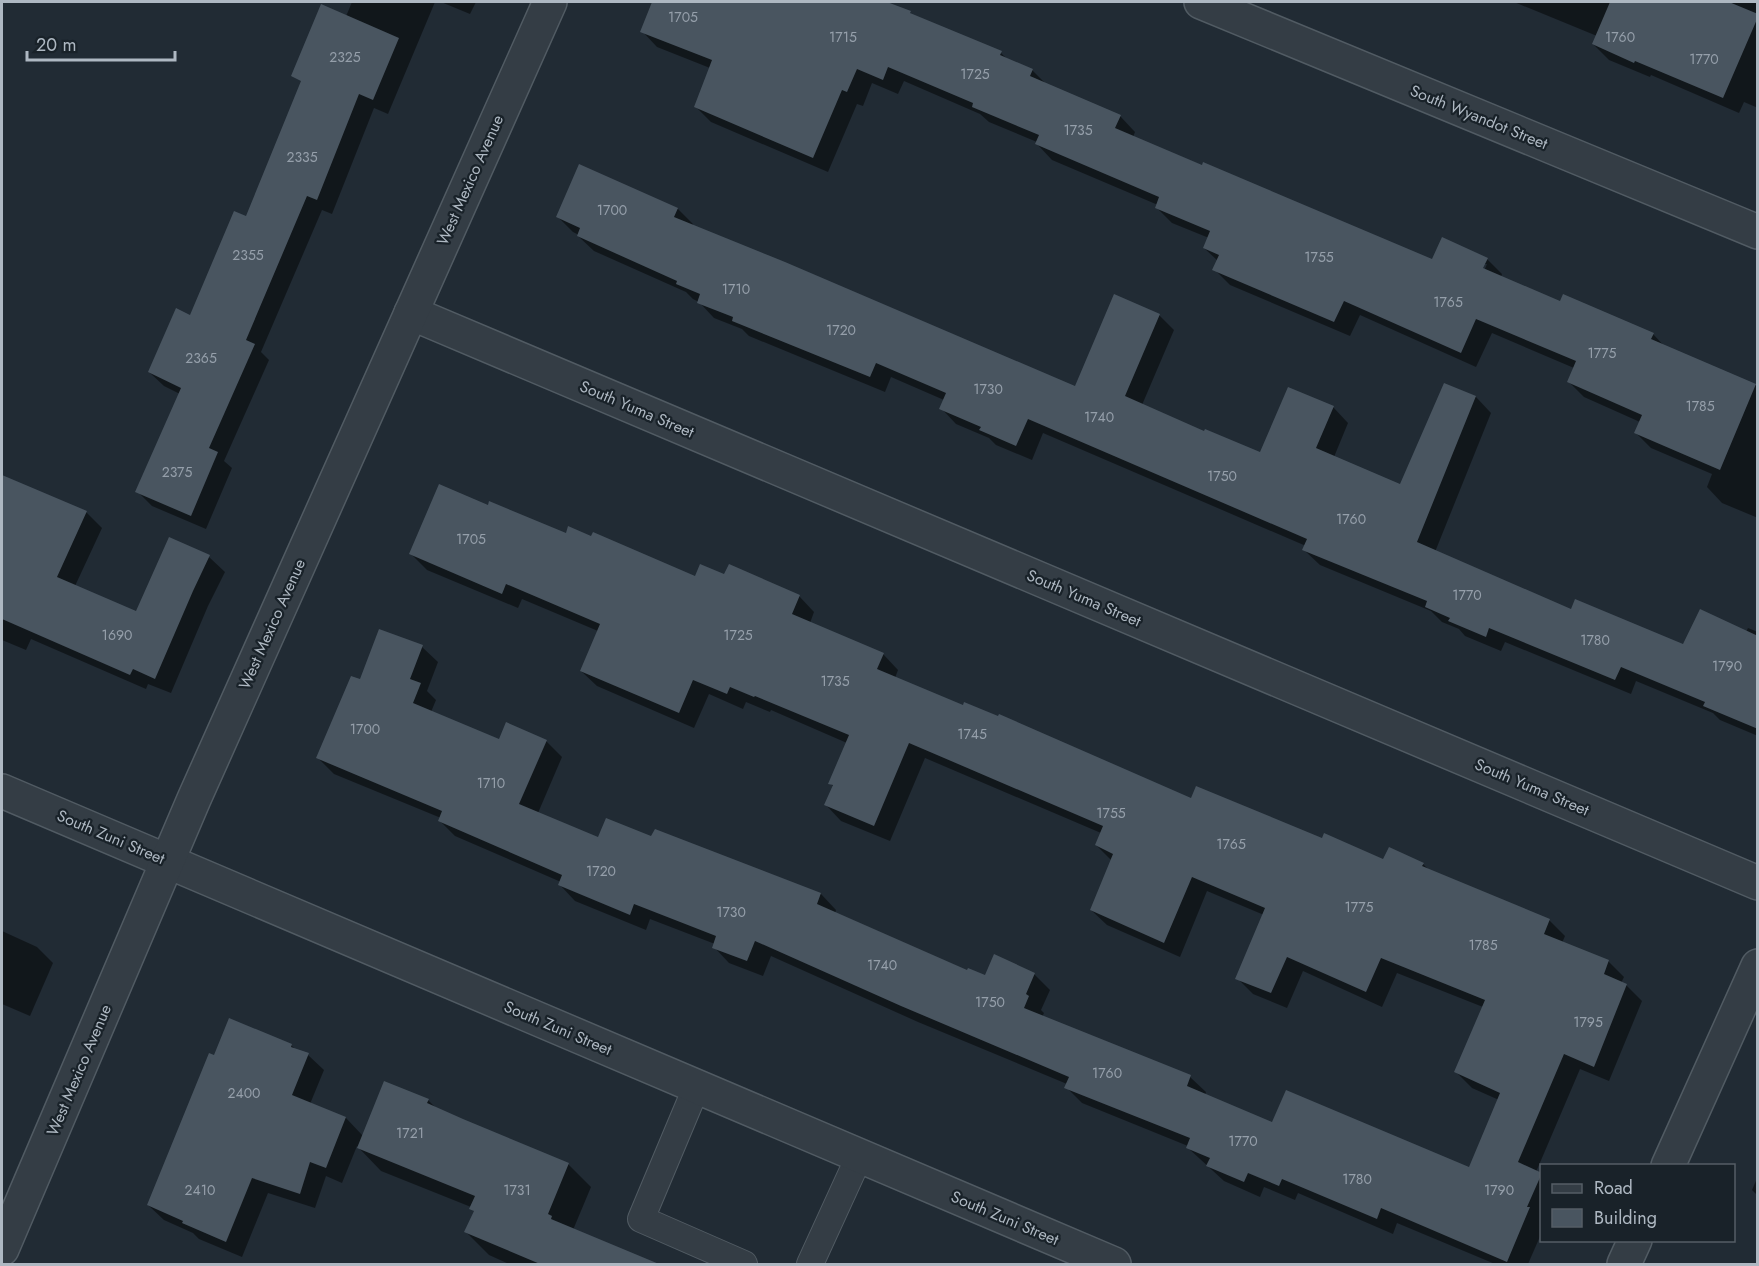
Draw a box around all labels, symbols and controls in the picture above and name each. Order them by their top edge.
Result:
house number: 1705 [668,7,698,27]
scale bar [27,24,176,62]
house number: 1715 [829,27,857,47]
house number: 1760 [1605,27,1635,47]
text: 20 m [36,32,76,58]
house number: 2325 [329,47,361,67]
house number: 1770 [1689,49,1719,69]
house number: 1725 [960,64,990,84]
street label: South Wyandot Street [1407,79,1551,155]
street label: West Mexico Avenue [431,111,509,249]
house number: 1735 [1063,120,1093,140]
house number: 2335 [286,147,318,167]
house number: 1700 [597,200,627,220]
house number: 2355 [232,245,264,265]
house number: 1755 [1304,247,1334,267]
house number: 1710 [722,279,750,299]
house number: 1765 [1433,292,1463,312]
house number: 1720 [826,320,856,340]
house number: 1775 [1588,343,1617,363]
house number: 2365 [185,348,217,368]
street label: South Yuma Street [576,375,698,444]
house number: 1730 [973,379,1003,399]
house number: 1785 [1685,396,1715,416]
house number: 1740 [1084,407,1114,427]
house number: 2375 [162,462,192,482]
house number: 1750 [1207,466,1237,486]
house number: 1760 [1336,509,1366,529]
house number: 1705 [456,529,486,549]
street label: West Mexico Avenue [233,555,311,693]
street label: South Yuma Street [1023,564,1145,633]
house number: 1770 [1452,585,1482,605]
house number: 1690 [102,625,132,645]
house number: 1725 [723,625,753,645]
house number: 1780 [1580,630,1610,650]
house number: 1790 [1712,656,1742,676]
house number: 1735 [820,671,850,691]
house number: 1700 [350,719,380,739]
house number: 1745 [957,724,987,744]
street label: South Yuma Street [1471,753,1593,822]
house number: 1710 [477,773,505,793]
house number: 1755 [1096,803,1126,823]
street label: South Zuni Street [54,804,169,870]
house number: 1765 [1216,834,1246,854]
house number: 1720 [586,861,616,881]
house number: 1775 [1345,897,1374,917]
house number: 1730 [716,902,746,922]
house number: 1785 [1468,935,1498,955]
house number: 1740 [867,955,897,975]
house number: 1750 [975,992,1005,1012]
street label: South Zuni Street [501,995,616,1061]
street label: West Mexico Avenue [41,1001,117,1139]
house number: 1795 [1573,1012,1603,1032]
house number: 1760 [1092,1063,1122,1083]
house number: 2400 [228,1083,260,1103]
house number: 1721 [396,1123,424,1143]
house number: 1770 [1228,1131,1258,1151]
legend [1540,1164,1735,1242]
house number: 1780 [1342,1169,1372,1189]
text: Road [1594,1175,1633,1201]
house number: 2410 [185,1180,215,1200]
house number: 1731 [503,1180,531,1200]
house number: 1790 [1484,1180,1514,1200]
street label: South Zuni Street [948,1185,1063,1251]
text: Building [1594,1205,1657,1231]

